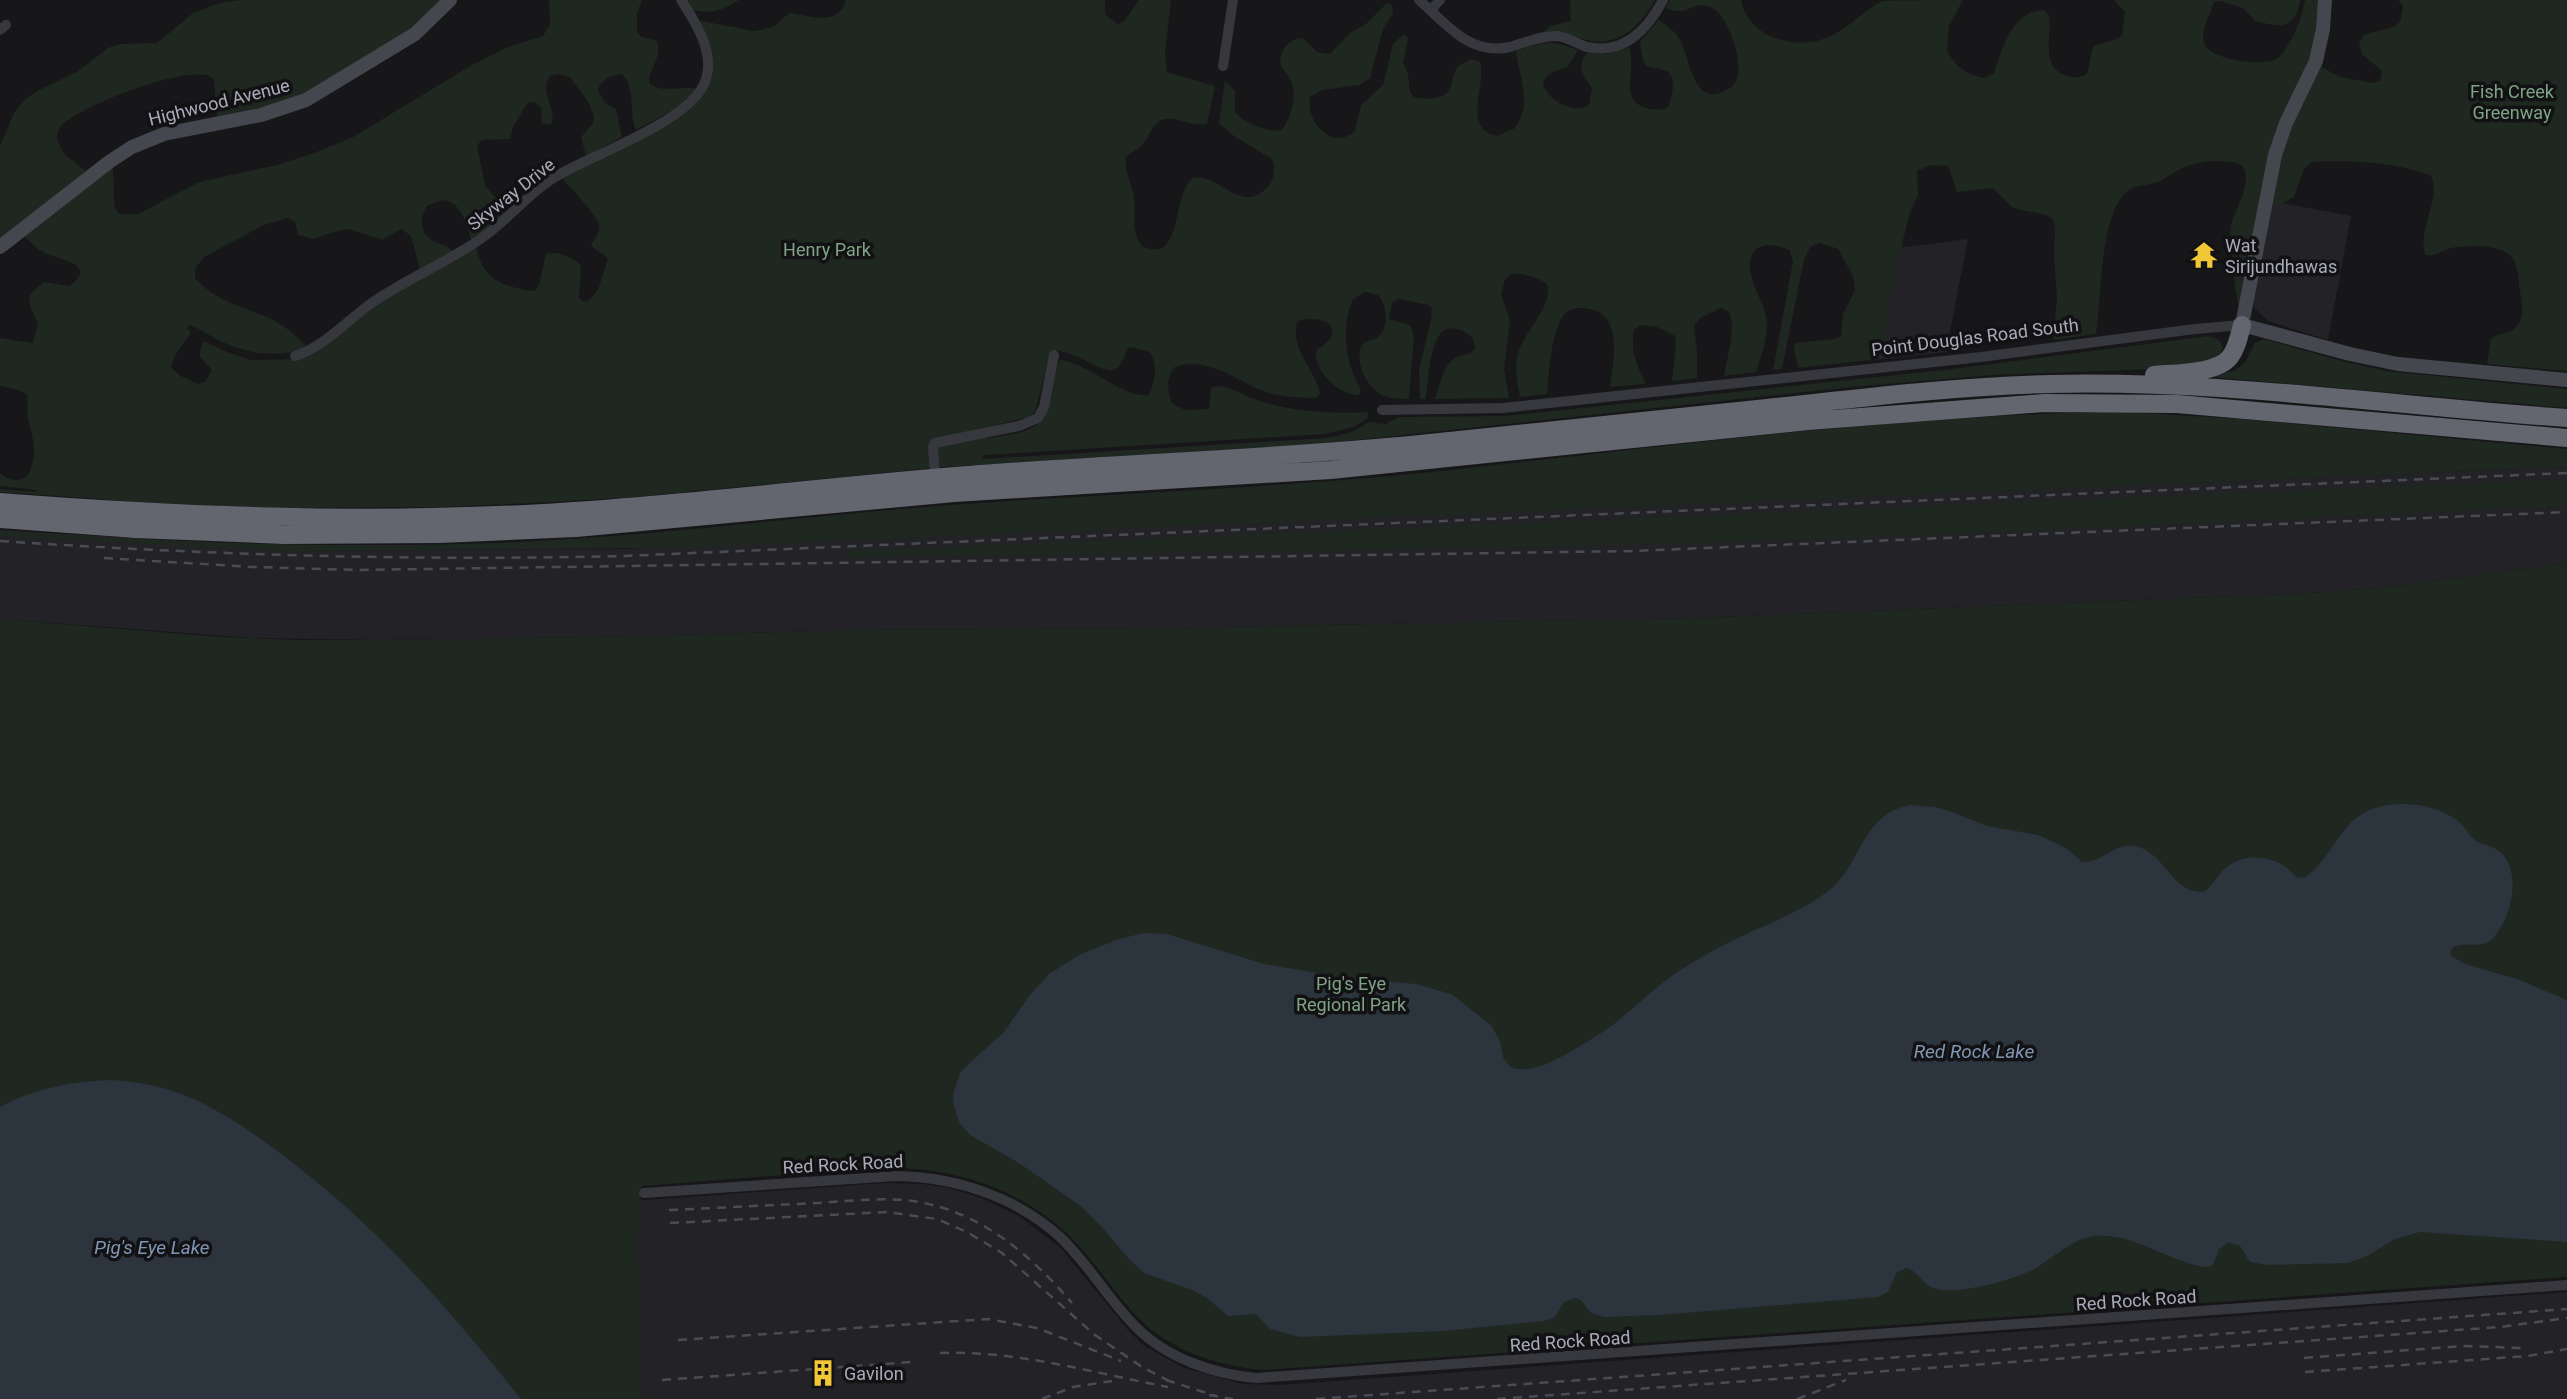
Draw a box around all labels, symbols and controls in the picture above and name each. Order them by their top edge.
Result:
street label: Highwood Avenue [146,74,292,130]
park label: Fish Creek Greenway [2470,81,2555,123]
street label: Skyway Drive [463,153,559,235]
place label: Wat Sirijundhawas [2225,235,2337,277]
park label: Henry Park [783,239,872,260]
temple icon: Wat Sirijundhawas [2189,240,2219,270]
street label: Point Douglas Road South [1870,314,2080,360]
park label: Pig's Eye Regional Park [1296,973,1407,1015]
water label: Red Rock Lake [1914,1040,2035,1063]
street label: Red Rock Road [782,1150,904,1178]
water label: Pig's Eye Lake [94,1236,210,1259]
street label: Red Rock Road [2075,1285,2197,1315]
street label: Red Rock Road [1509,1326,1631,1356]
building icon: Gavilon [808,1358,838,1388]
place label: Gavilon [844,1363,904,1384]

